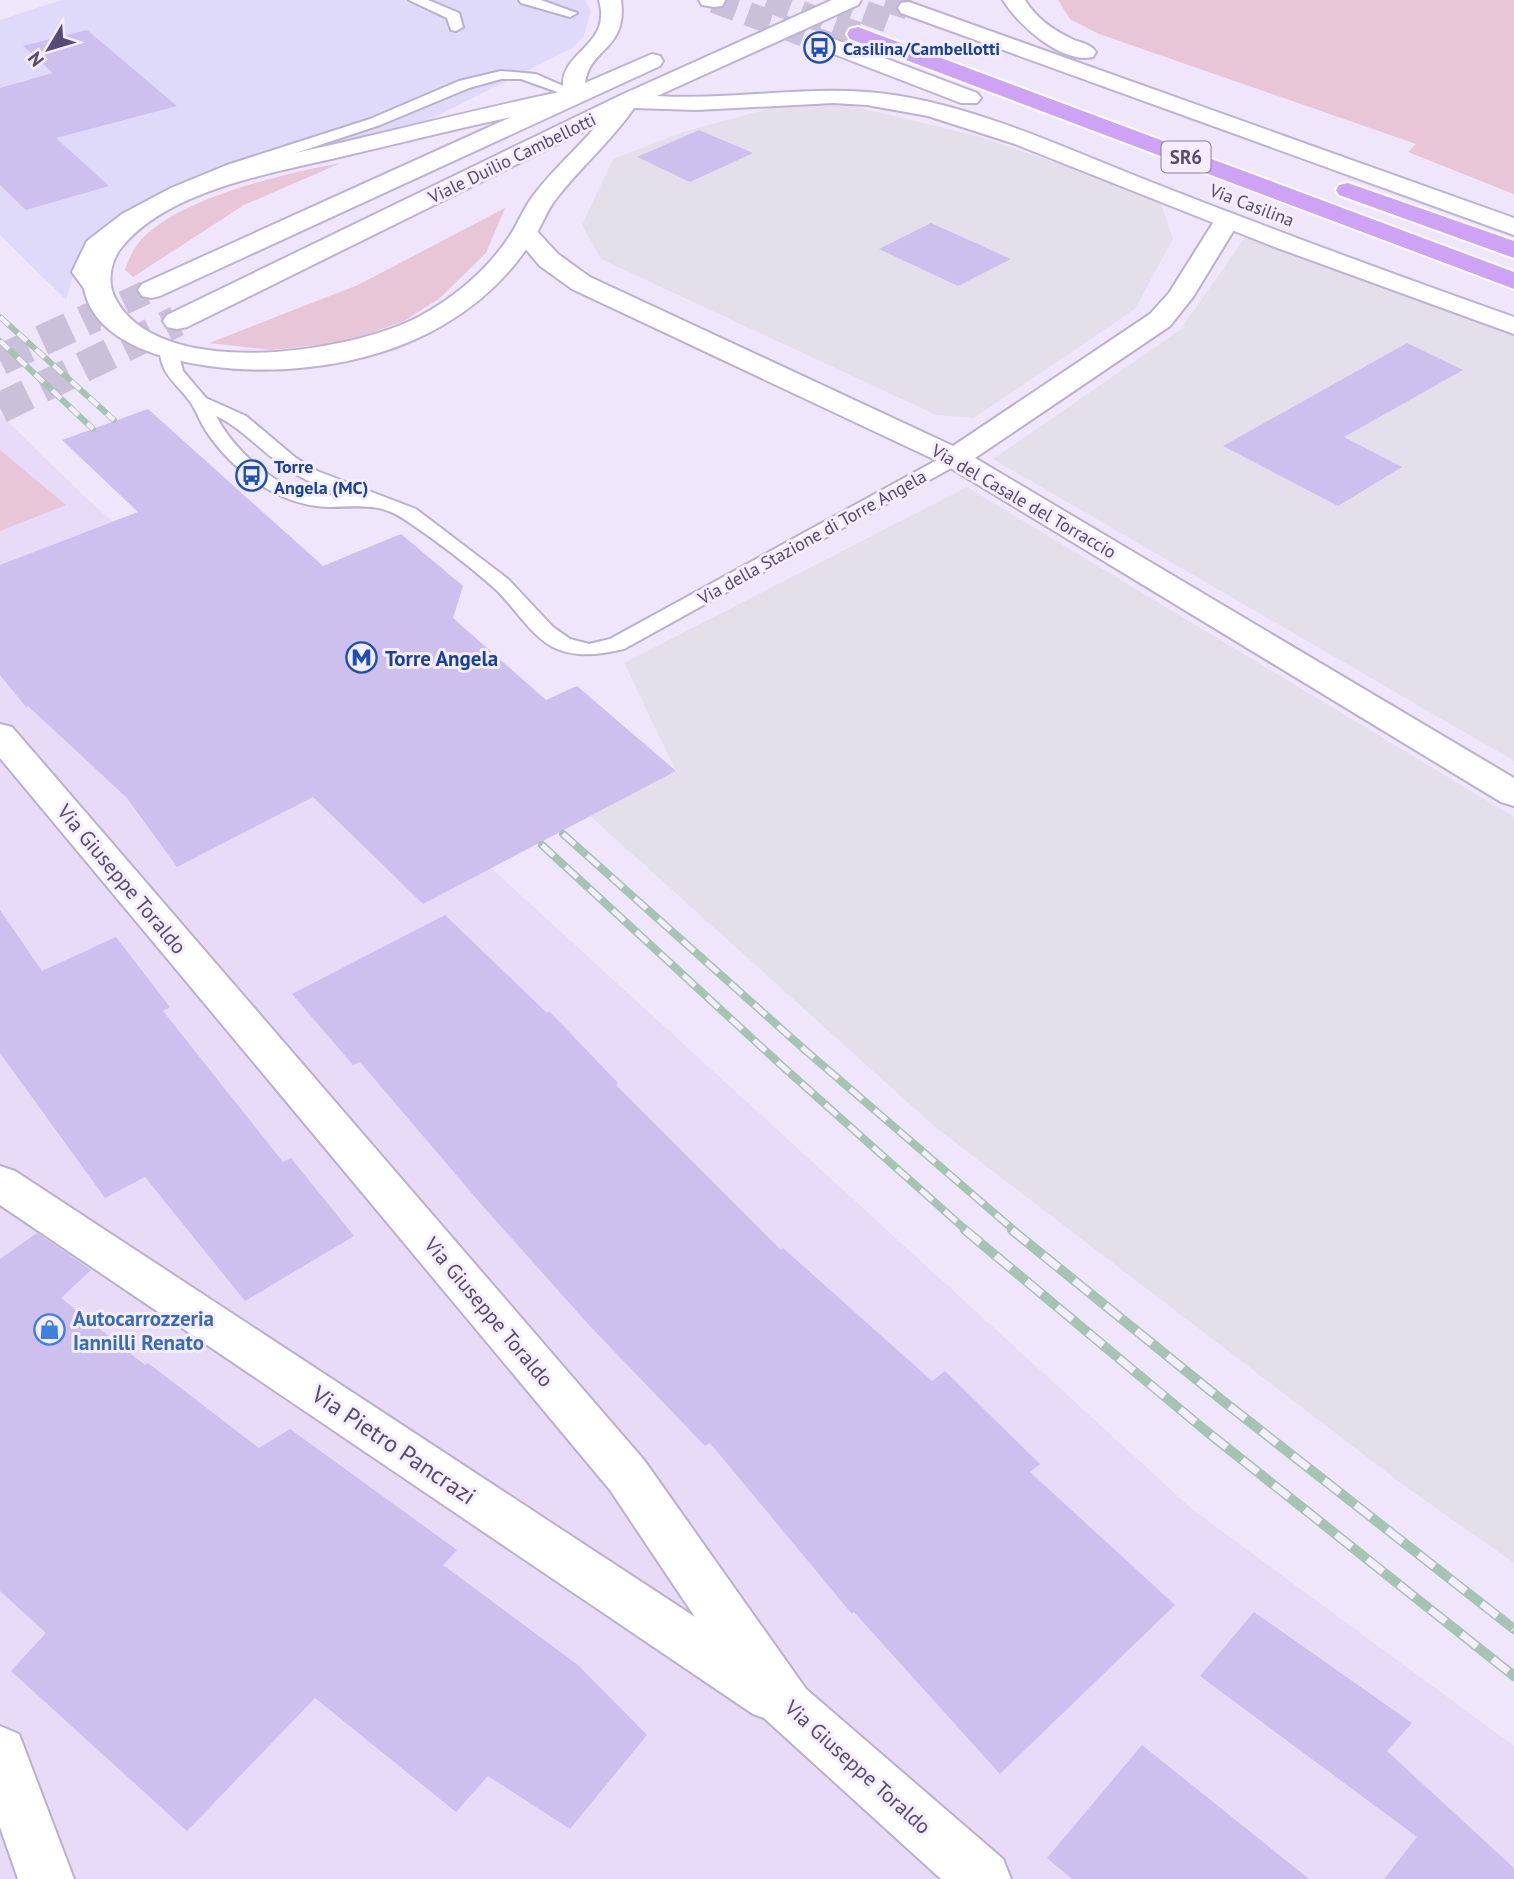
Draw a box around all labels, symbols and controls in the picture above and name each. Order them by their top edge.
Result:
north arrow [14,14,84,84]
bus stop icon: Casilina/Cambellotti [803,31,837,65]
place label: Casilina/Cambellotti [843,37,1000,60]
text: N [22,47,49,72]
street label: Viale Duilio Cambellotti [424,107,600,209]
road number: SR6 [1162,141,1210,172]
street label: Via Casilina [1205,178,1298,232]
street label: Via del Casale del Torraccio [927,438,1120,563]
place label: Torre Angela (MC) [274,455,369,499]
bus stop icon: Torre Angela (MC) [234,459,268,493]
street label: Via della Stazione di Torre Angela [693,464,930,610]
metro station icon: Torre Angela [345,641,379,675]
place label: Torre Angela [385,645,498,672]
street label: Via Giuseppe Toraldo [51,798,193,960]
street label: Via Giuseppe Toraldo [418,1231,560,1393]
place label: Autocarrozzeria Iannilli Renato [73,1305,214,1356]
shop icon: Autocarrozzeria Iannilli Renato [33,1313,67,1347]
street label: Via Pietro Pancrazi [305,1378,482,1511]
street label: Via Giuseppe Toraldo [778,1693,937,1840]

